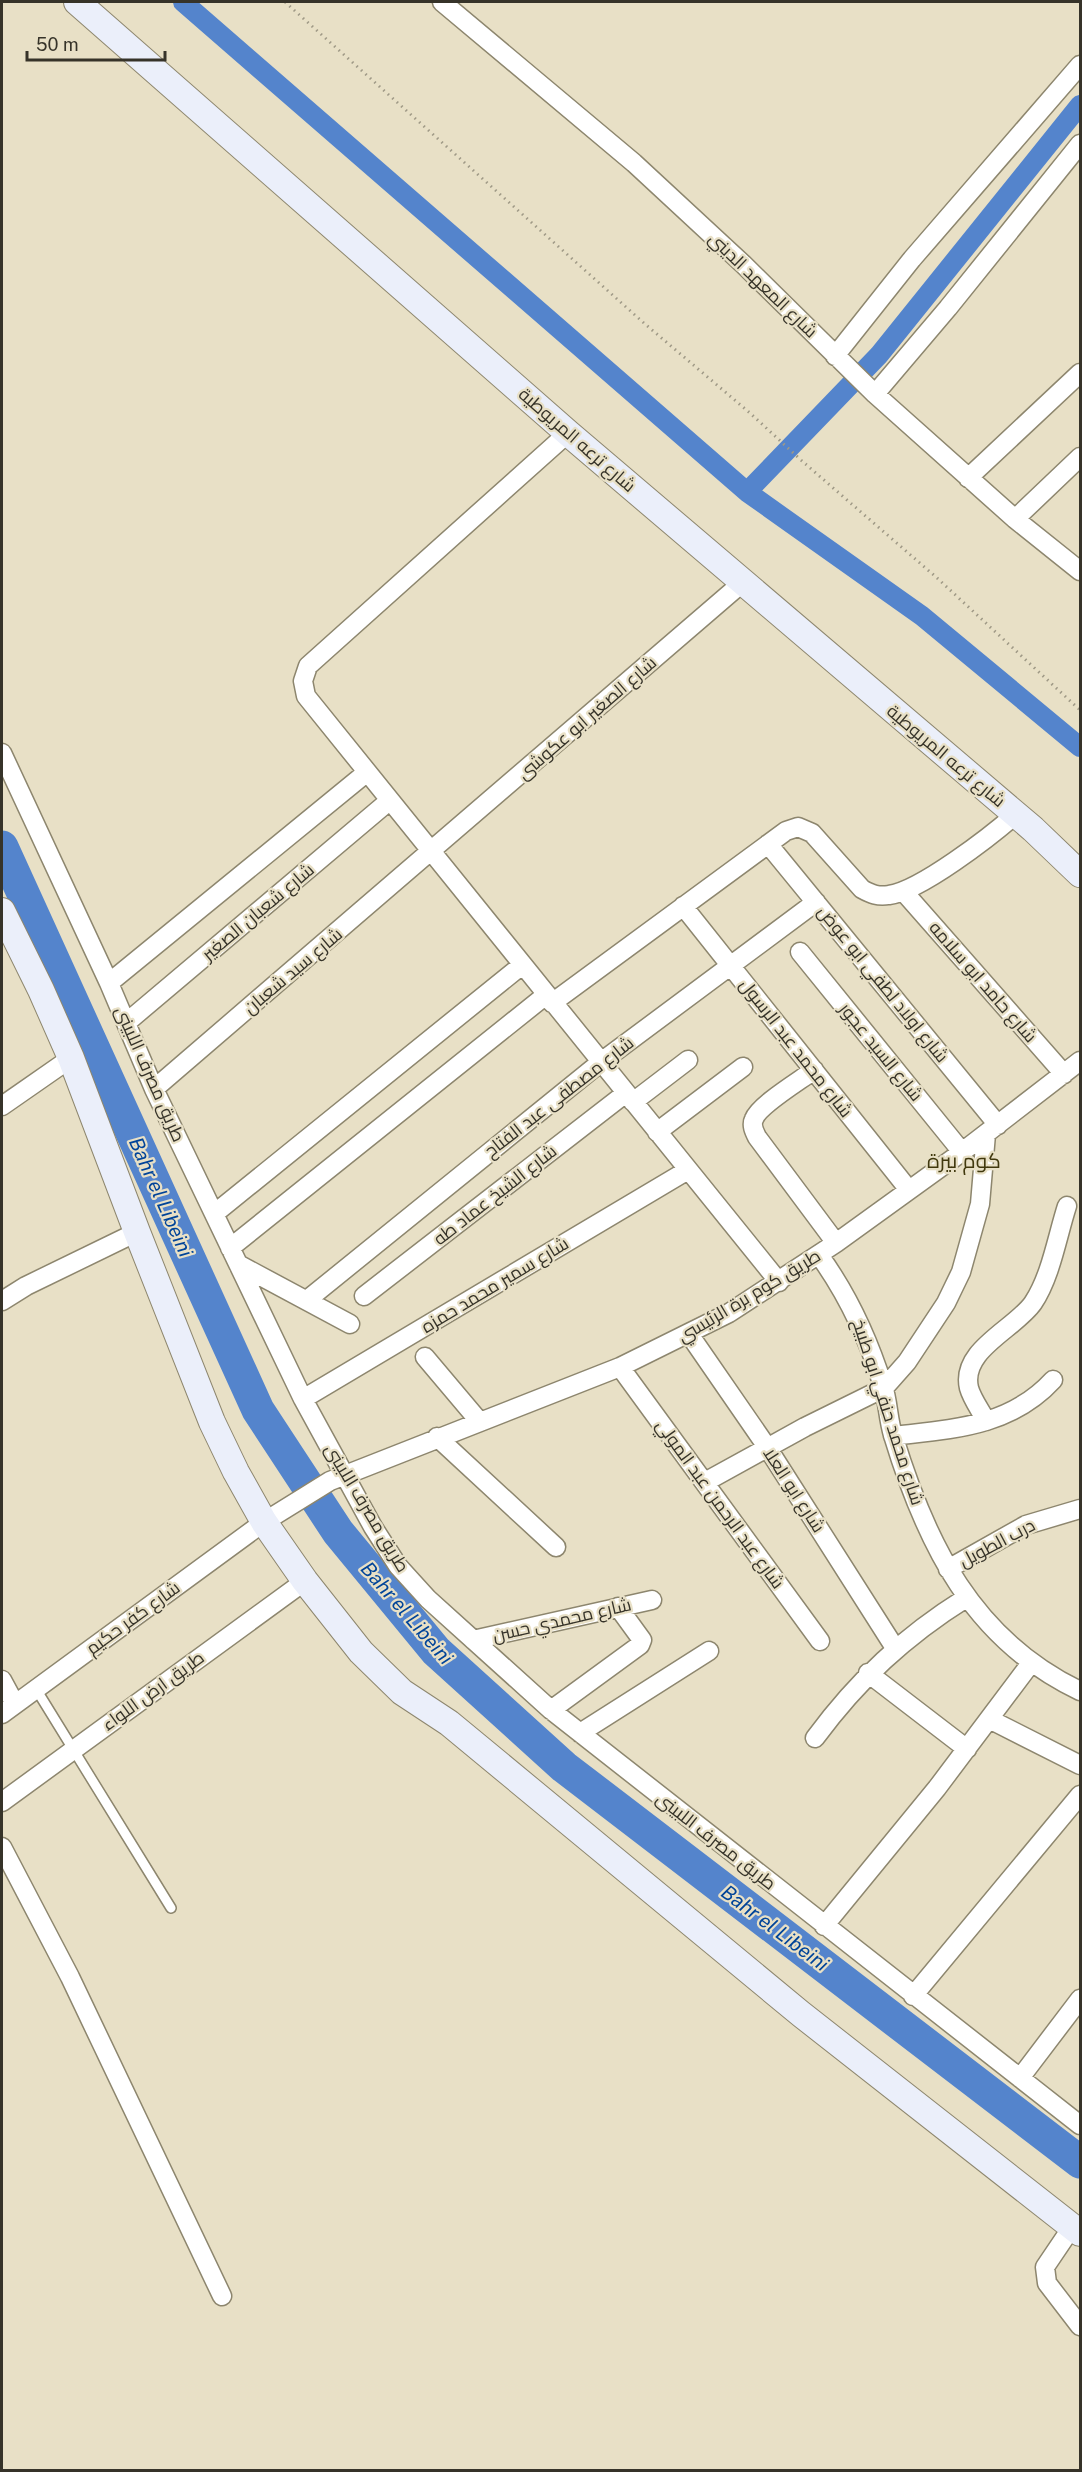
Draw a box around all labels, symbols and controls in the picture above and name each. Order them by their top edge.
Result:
scale bar [27,24,165,62]
text: 50 m [36,34,79,55]
street label: شارع المعهد الديني [702,228,822,345]
street label: شارع ترعه المريوطية [513,383,640,498]
street label: شارع الصغير ابو عكوشى [513,652,662,785]
street label: شارع ترعه المريوطية [882,700,1010,813]
street label: شارع شعبان الصغير [197,859,319,967]
street label: شارع اولاد لطفي ابو عوض [811,901,953,1069]
street label: شارع حامد ابو سلامه [924,917,1042,1048]
street label: شارع سيد شعبان [239,923,348,1020]
street label: شارع محمد عبد الرسول [734,974,857,1122]
street label: شارع السيد عجور [833,997,927,1106]
street label: طريق مصرف اللبينى [109,1003,190,1146]
street label: شارع مصطفى عبد الفتاح [480,1032,639,1163]
water label: Bahr el Libeini [124,1133,198,1261]
street label: شارع الشيخ عماد طه [429,1140,562,1251]
district label: كوم بيرة [927,1148,1001,1175]
street label: شارع سمير محمد حمزه [417,1232,573,1339]
street label: طريق كوم برة الرئيسي [674,1245,825,1349]
street label: شارع محمد حنفي ابو طبيخ [845,1316,929,1509]
street label: شارع عبد الرحمن عبد المولي [649,1415,789,1595]
street label: طريق مصرف اللبينى [319,1440,414,1577]
street label: شارع ابو العلا [758,1443,830,1537]
street label: درب الطويل [955,1514,1039,1572]
water label: Bahr el Libeini [356,1557,458,1669]
street label: شارع كفر حكيم [82,1577,185,1660]
street label: شارع محمدي حسن [491,1593,634,1650]
street label: طريق ارض اللواء [97,1646,209,1736]
street label: طريق مصرف اللبينى [651,1787,780,1895]
water label: Bahr el Libeini [717,1880,834,1976]

